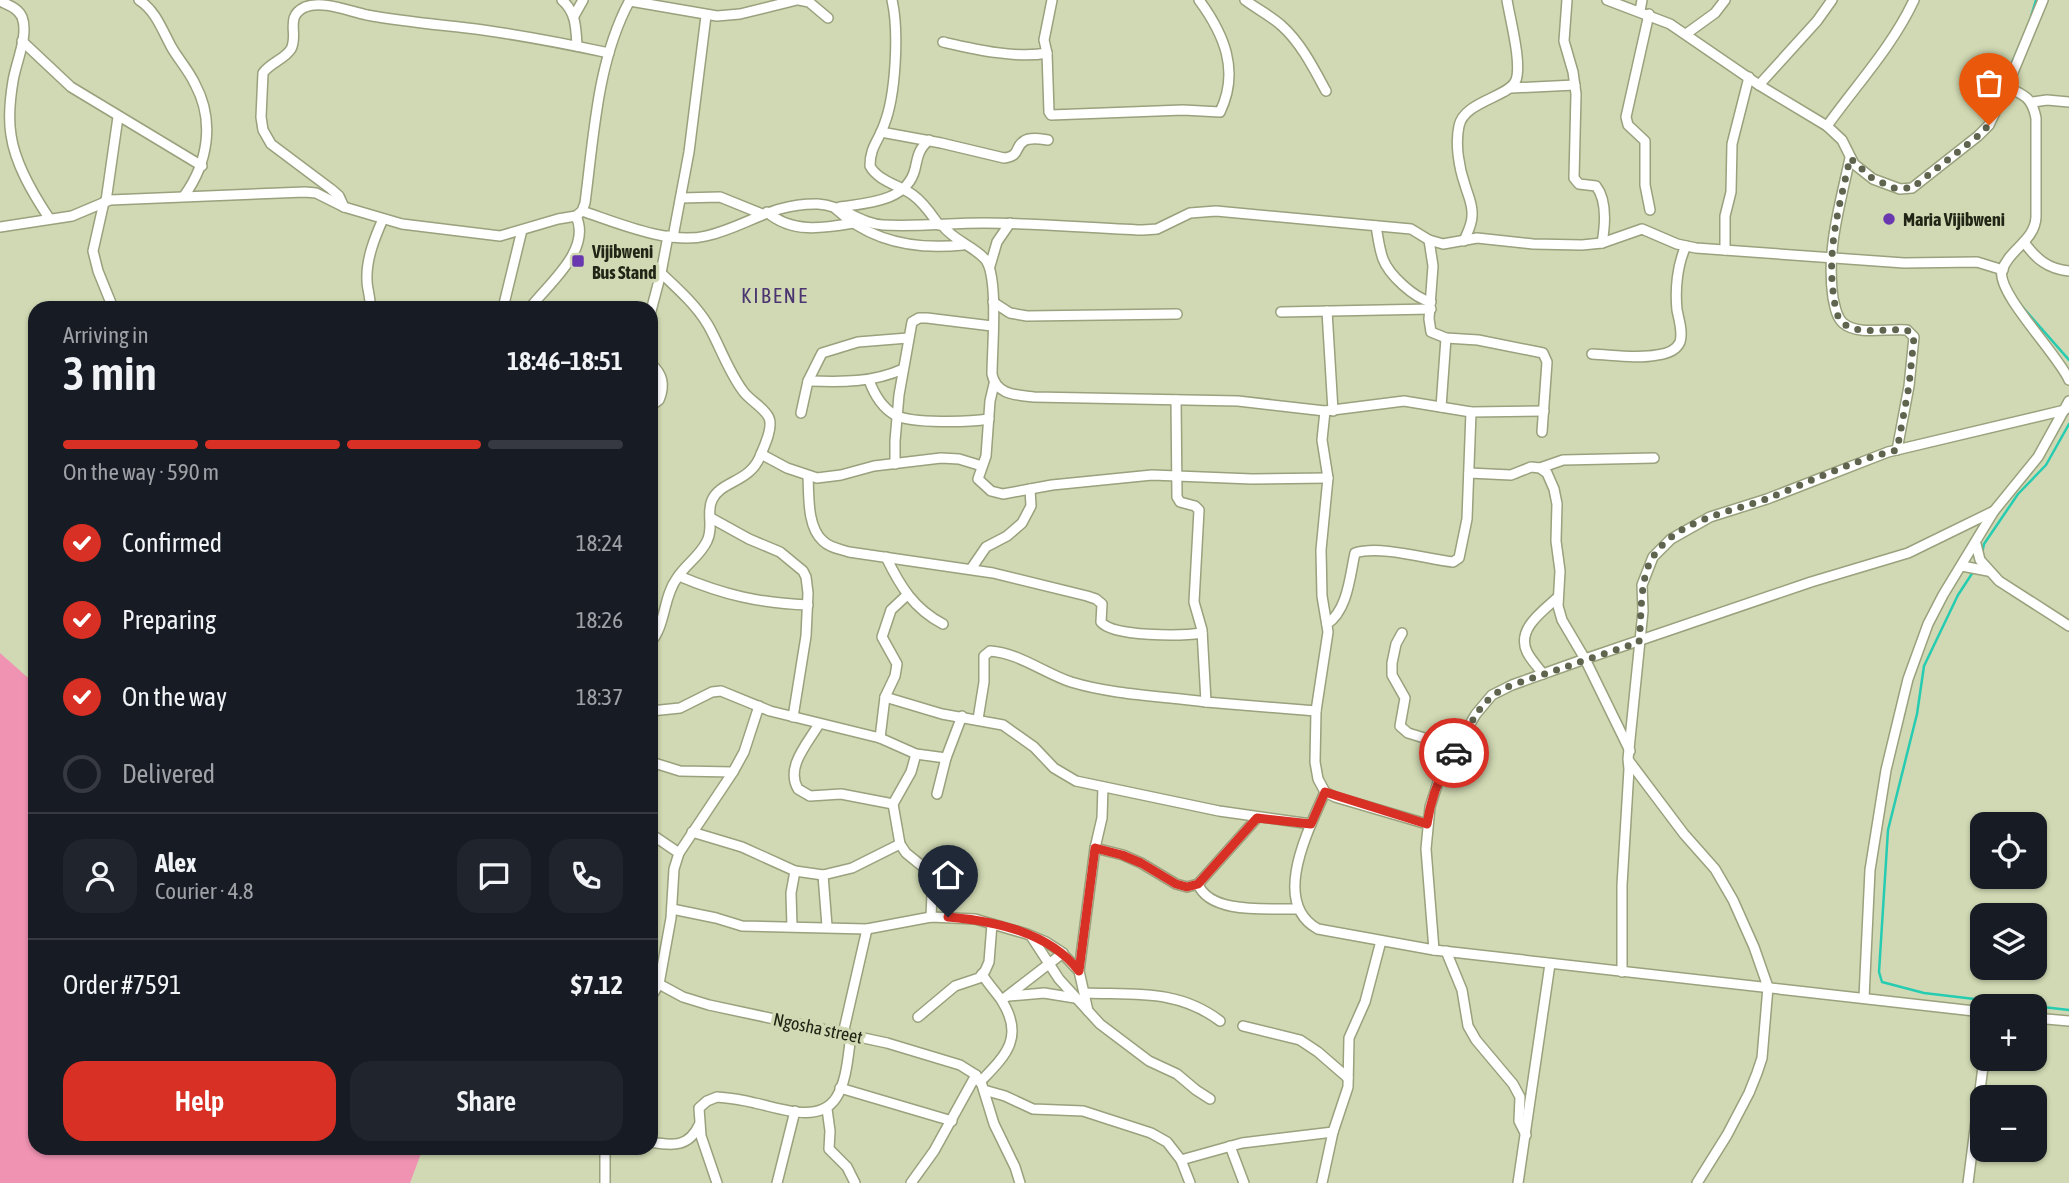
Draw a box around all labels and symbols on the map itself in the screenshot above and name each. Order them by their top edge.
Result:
pin [1959,53,2019,125]
place label: Maria Vijibweni [1903,209,2005,230]
marker: Maria Vijibweni [1881,211,1897,227]
place label: Vijibweni Bus Stand [591,241,656,283]
marker: Vijibweni Bus Stand [570,253,586,269]
district label: KIBENE [741,283,809,307]
courier [1419,718,1489,788]
pin [918,845,978,917]
street label: Ngosha street [771,1008,865,1048]

